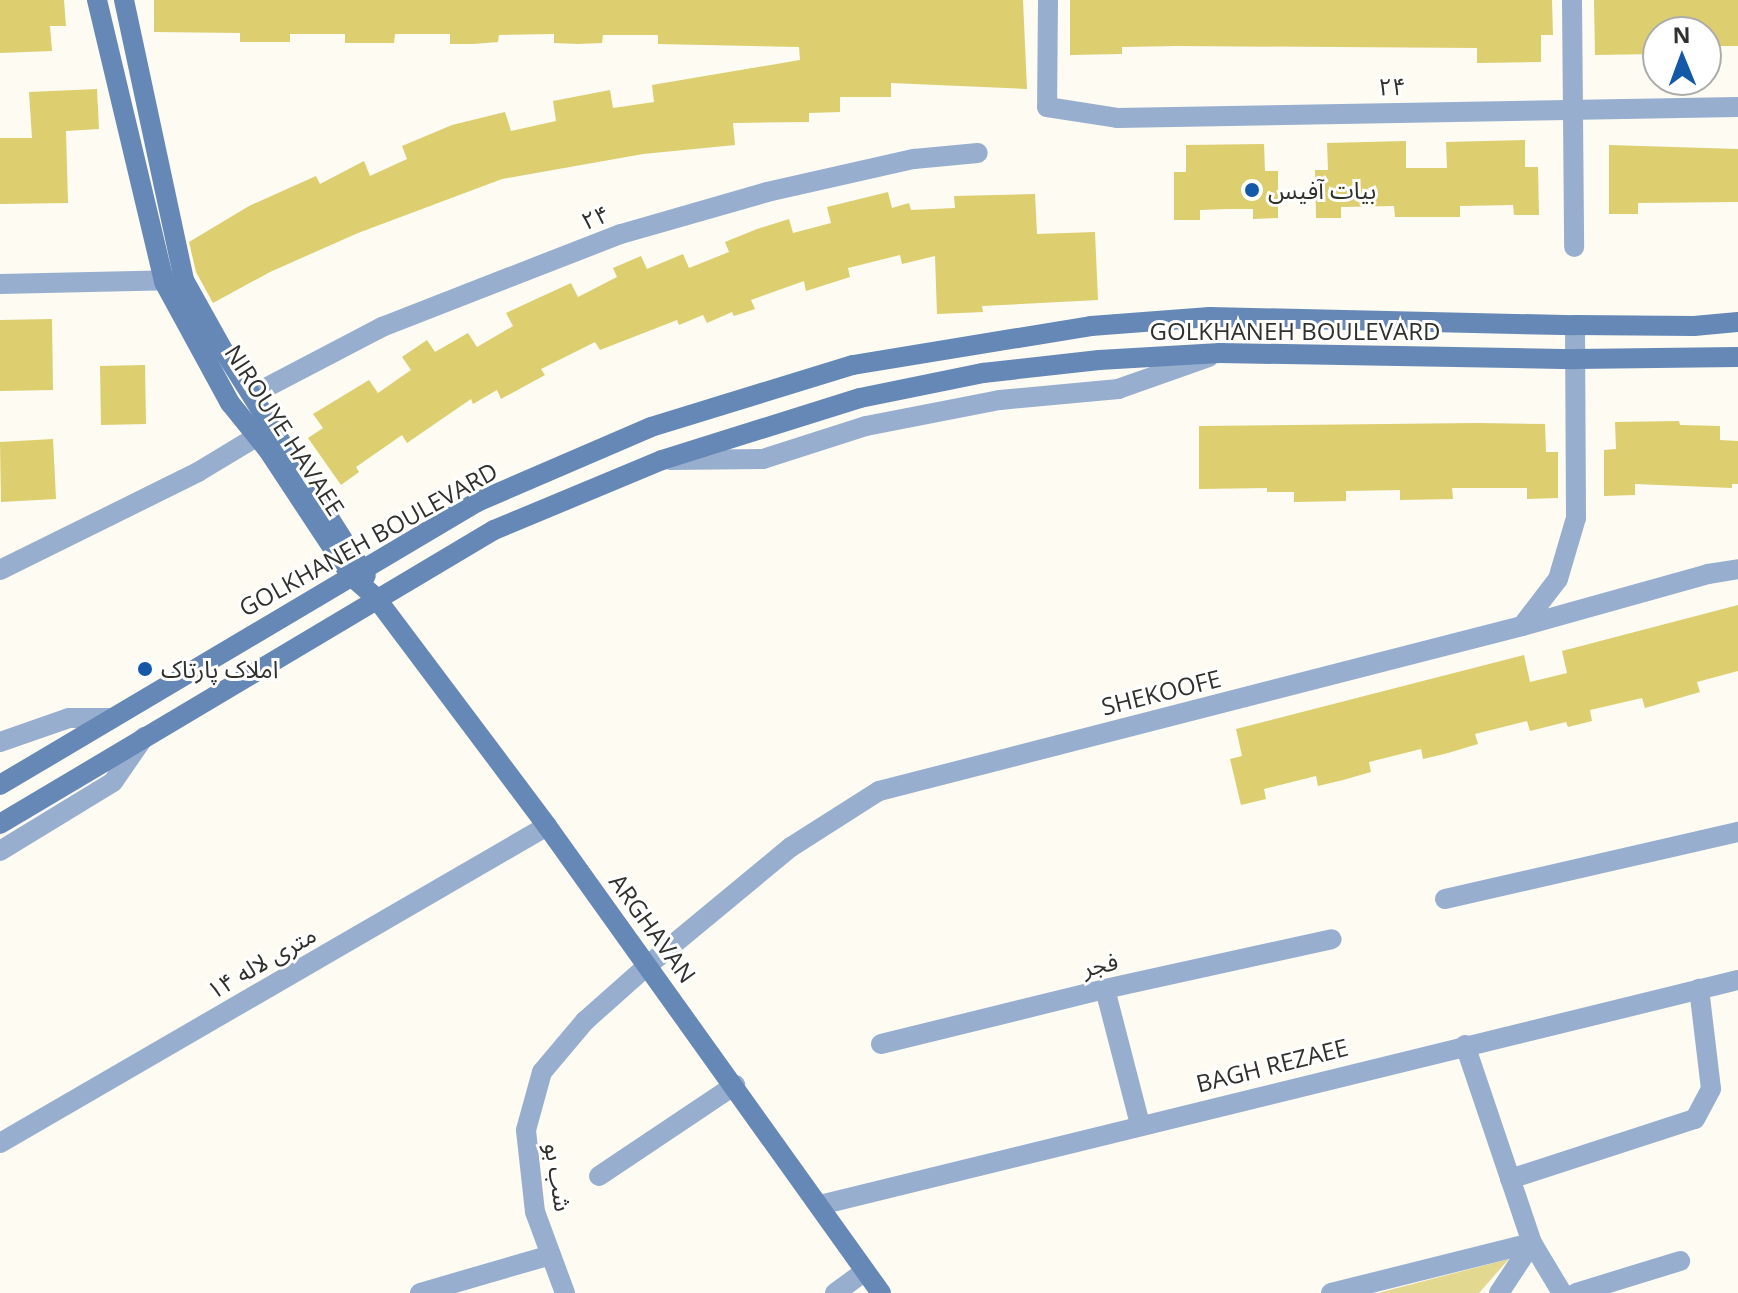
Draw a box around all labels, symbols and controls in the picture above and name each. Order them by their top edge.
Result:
north arrow [1642,16,1722,96]
text: N [1672,19,1691,49]
street label: ۲۴ [1378,71,1406,101]
place label: بیات آفیس [1268,176,1376,204]
marker: بیات آفیس [1243,181,1261,199]
street label: ۲۴ [577,199,613,235]
street label: GOLKHANEH BOULEVARD [1150,317,1440,345]
street label: NIROUYE HAVAEE [219,339,351,521]
street label: GOLKHANEH BOULEVARD [234,456,502,622]
place label: املاک پارتاک [161,655,278,683]
marker: املاک پارتاک [136,660,154,678]
street label: SHEKOOFE [1098,663,1224,721]
street label: ARGHAVAN [604,868,702,988]
street label: ۱۴ متری لاله [201,919,321,1005]
street label: فجر [1079,946,1121,982]
street label: BAGH REZAEE [1193,1032,1351,1098]
street label: شب بو [539,1141,579,1213]

